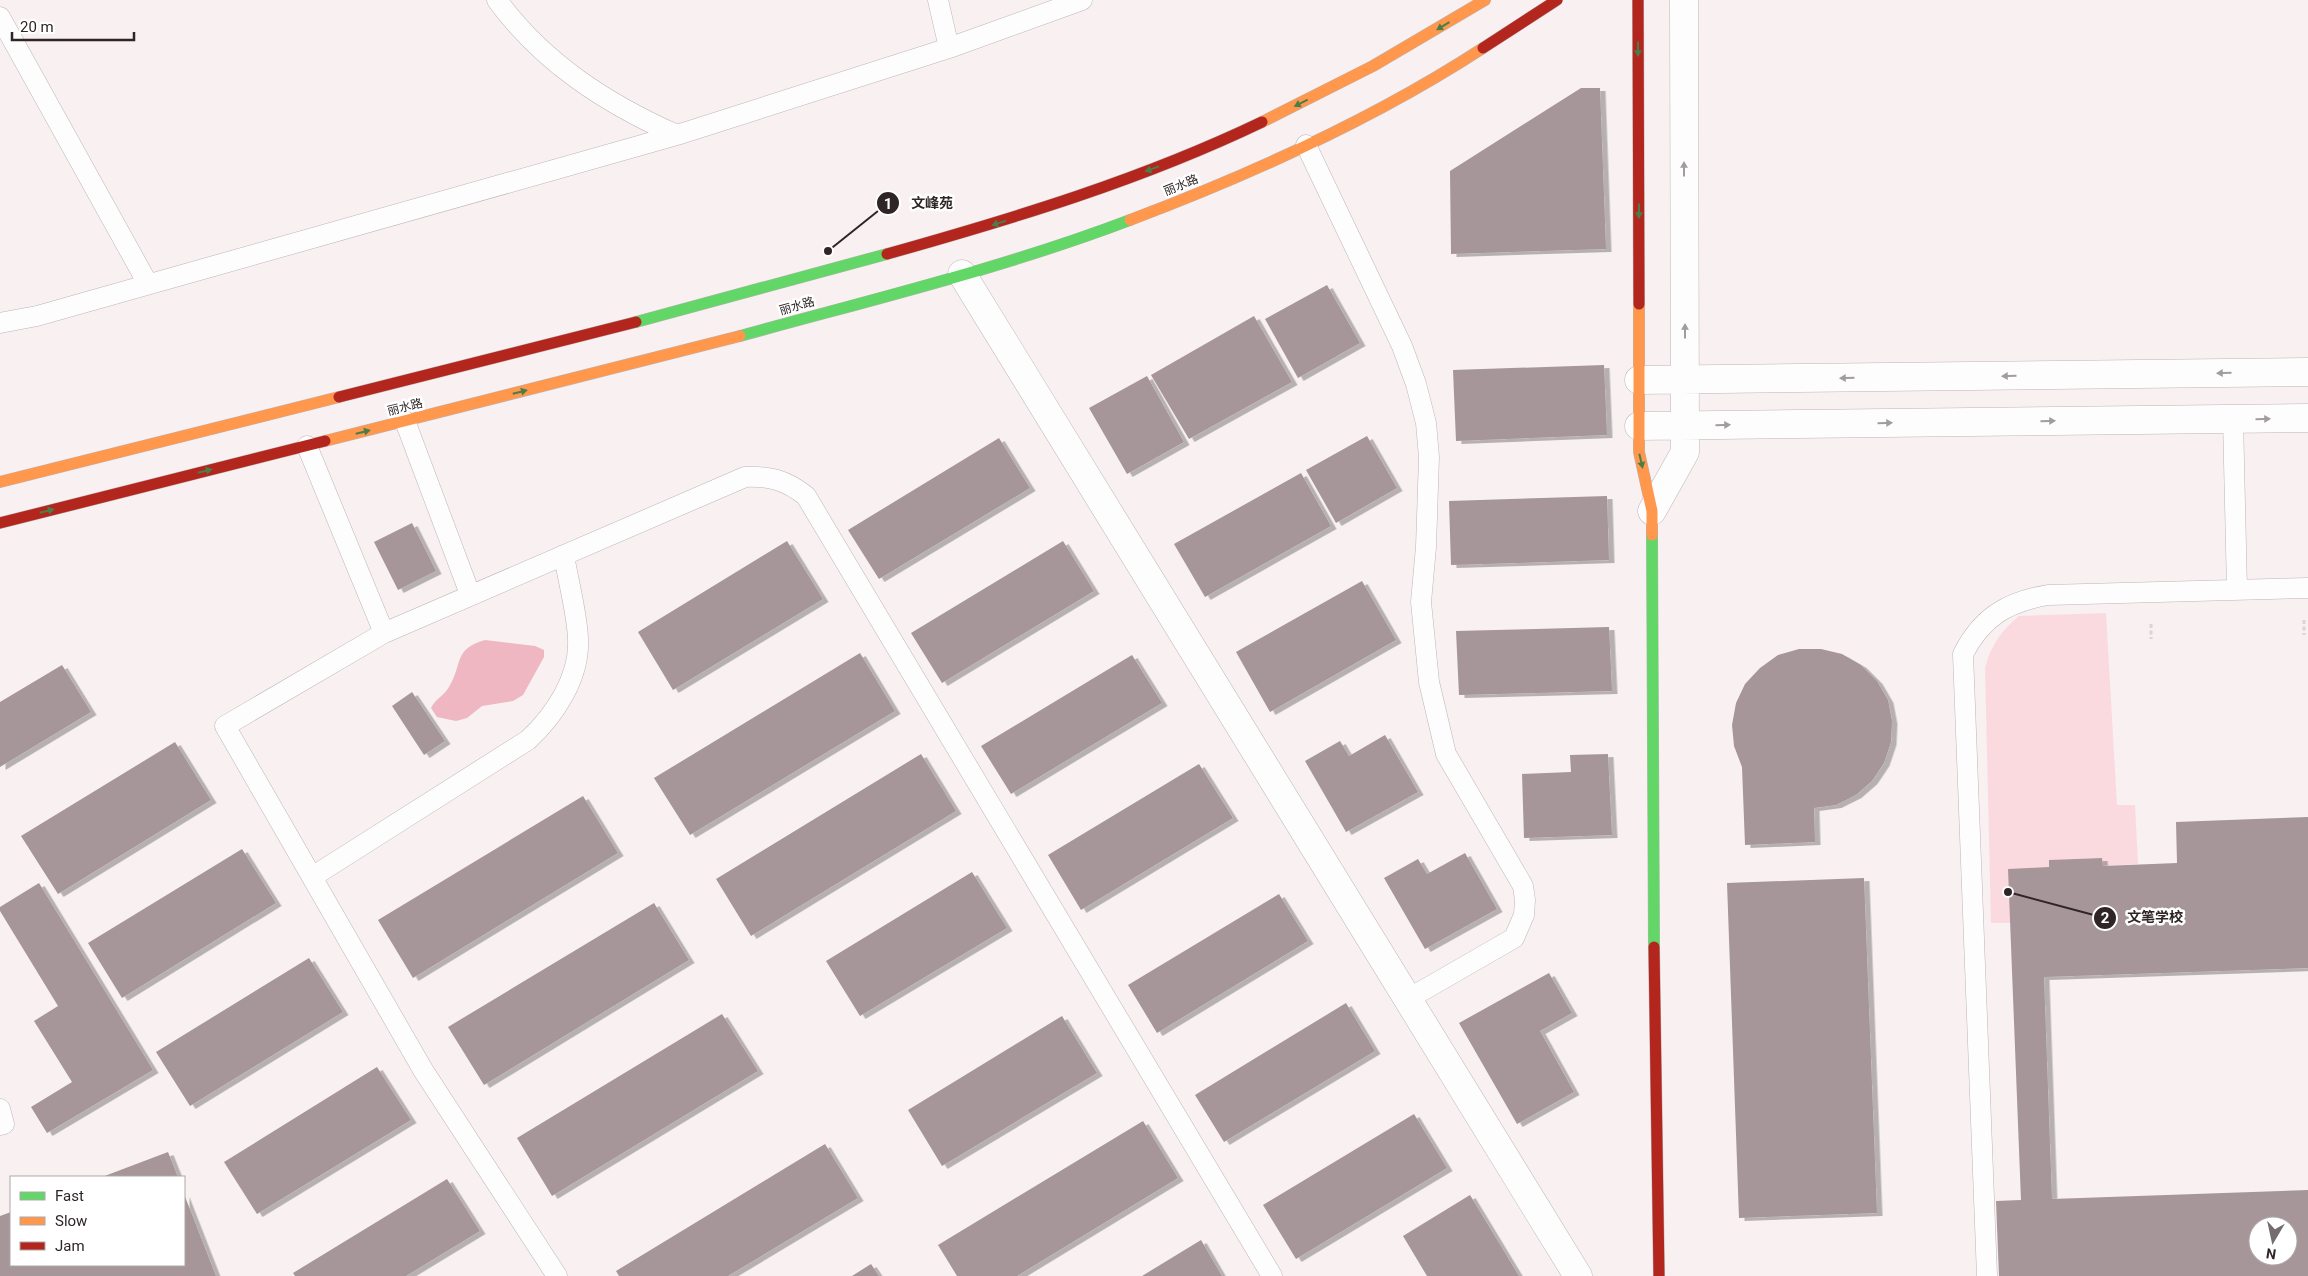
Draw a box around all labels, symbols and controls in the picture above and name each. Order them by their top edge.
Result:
scale bar [12,10,135,42]
text: 20 m [20,18,54,36]
one-way arrow [1437,21,1450,30]
one-way arrow [1634,41,1642,57]
one-way arrow [1293,99,1308,107]
one-way arrow [1680,160,1688,176]
one-way arrow [1144,165,1159,173]
street label: 丽水路 [1162,172,1200,198]
callout: 文峰苑 [876,189,963,218]
text: 1 [884,195,892,213]
text: 文峰苑 [911,195,953,211]
one-way arrow [1635,203,1643,219]
one-way arrow [991,219,1006,227]
street label: 丽水路 [778,294,816,318]
one-way arrow [1681,323,1689,339]
one-way arrow [2216,369,2232,377]
one-way arrow [2001,372,2017,380]
one-way arrow [1839,374,1855,382]
one-way arrow [513,388,528,396]
street label: 丽水路 [386,396,424,418]
one-way arrow [2255,415,2271,423]
one-way arrow [2040,417,2056,425]
one-way arrow [1878,419,1894,427]
one-way arrow [1715,421,1731,429]
one-way arrow [355,428,370,436]
one-way arrow [1637,453,1645,469]
one-way arrow [197,467,212,475]
one-way arrow [40,507,55,515]
callout: 文笔学校 [2092,903,2193,932]
text: 2 [2101,909,2110,927]
text: 文笔学校 [2127,909,2183,925]
legend [10,1176,185,1266]
text: Fast [55,1187,84,1205]
text: Slow [55,1212,87,1230]
north arrow [2248,1216,2298,1266]
text: Jam [55,1237,85,1255]
text: N [2265,1245,2277,1263]

